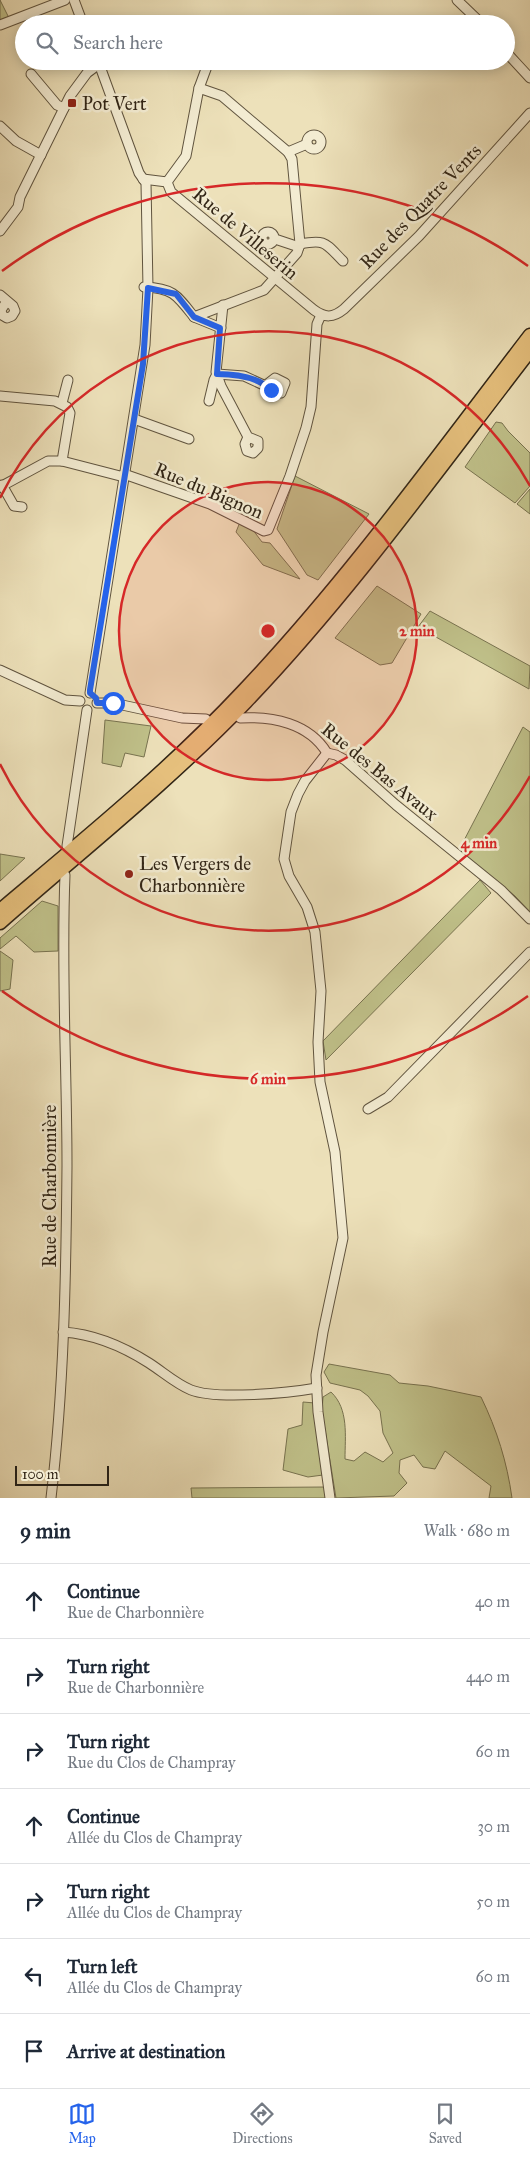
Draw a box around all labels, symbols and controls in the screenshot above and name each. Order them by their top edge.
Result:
search box [15,15,515,70]
icon: search [33,29,61,57]
text: Search here [73,31,163,54]
place label: Pot Vert [82,92,147,115]
marker: Pot Vert [66,97,78,109]
street label: Rue des Quatre Vents [355,139,486,274]
street label: Rue de Villeserin [188,183,303,284]
route end [260,379,283,402]
street label: Rue du Bignon [151,457,267,525]
centre of rings [259,622,277,640]
text: 2 min [399,622,436,640]
route start [102,692,125,715]
street label: Rue des Bas Avaux [317,717,443,826]
text: 4 min [461,834,498,853]
place label: Les Vergers de Charbonnière [139,852,251,897]
marker: Les Vergers de Charbonnière [123,868,135,880]
text: 6 min [250,1070,287,1088]
street label: Rue de Charbonnière [38,1104,61,1268]
scale bar [15,1463,109,1486]
text: 100 m [22,1466,59,1483]
text: 9 min [20,1518,71,1544]
text: Walk · 680 m [424,1521,510,1540]
text: Continue [67,1580,140,1603]
icon: ahead [20,1587,48,1615]
text: 40 m [475,1592,510,1611]
text: Rue de Charbonnière [67,1603,204,1622]
text: Turn right [67,1655,150,1678]
icon: right [20,1662,48,1690]
text: 440 m [466,1667,510,1686]
text: Rue de Charbonnière [67,1678,204,1697]
text: Turn right [67,1730,150,1753]
icon: right [20,1737,48,1765]
text: 60 m [476,1742,510,1761]
text: Rue du Clos de Champray [67,1753,236,1772]
text: Continue [67,1805,140,1828]
icon: ahead [20,1812,48,1840]
text: 30 m [477,1817,510,1836]
text: Allée du Clos de Champray [67,1828,242,1847]
text: Turn right [67,1880,150,1903]
icon: right [20,1887,48,1915]
text: 50 m [476,1892,510,1911]
text: Allée du Clos de Champray [67,1903,242,1922]
text: Turn left [67,1955,137,1978]
icon: left [20,1962,48,1990]
text: 60 m [476,1967,510,1986]
text: Allée du Clos de Champray [67,1978,242,1997]
icon: arrive [20,2037,48,2065]
text: Arrive at destination [67,2040,225,2063]
tab: Map [68,2100,96,2147]
tab: Directions [232,2100,293,2147]
tab: Saved [429,2100,462,2147]

